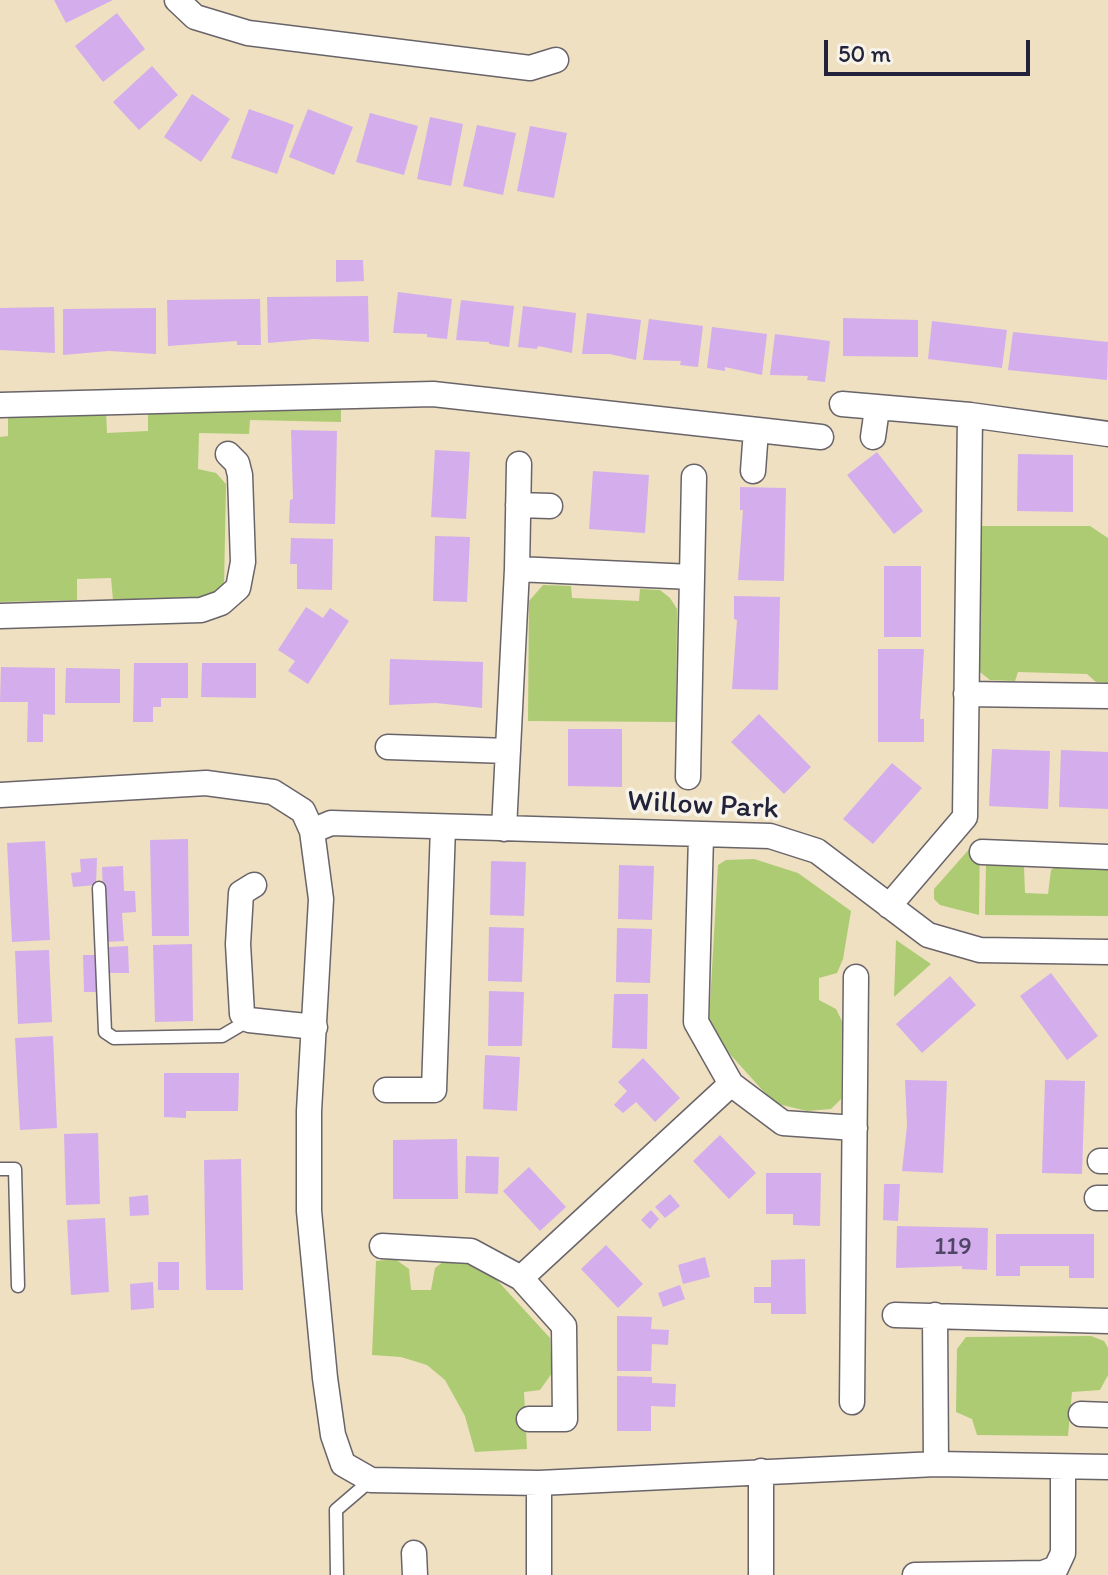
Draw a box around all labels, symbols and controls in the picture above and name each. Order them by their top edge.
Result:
scale bar [828,24,1034,74]
text: 50 m [838,39,891,68]
street label: Willow Park [626,784,780,828]
house number: 119 [934,1231,972,1263]

